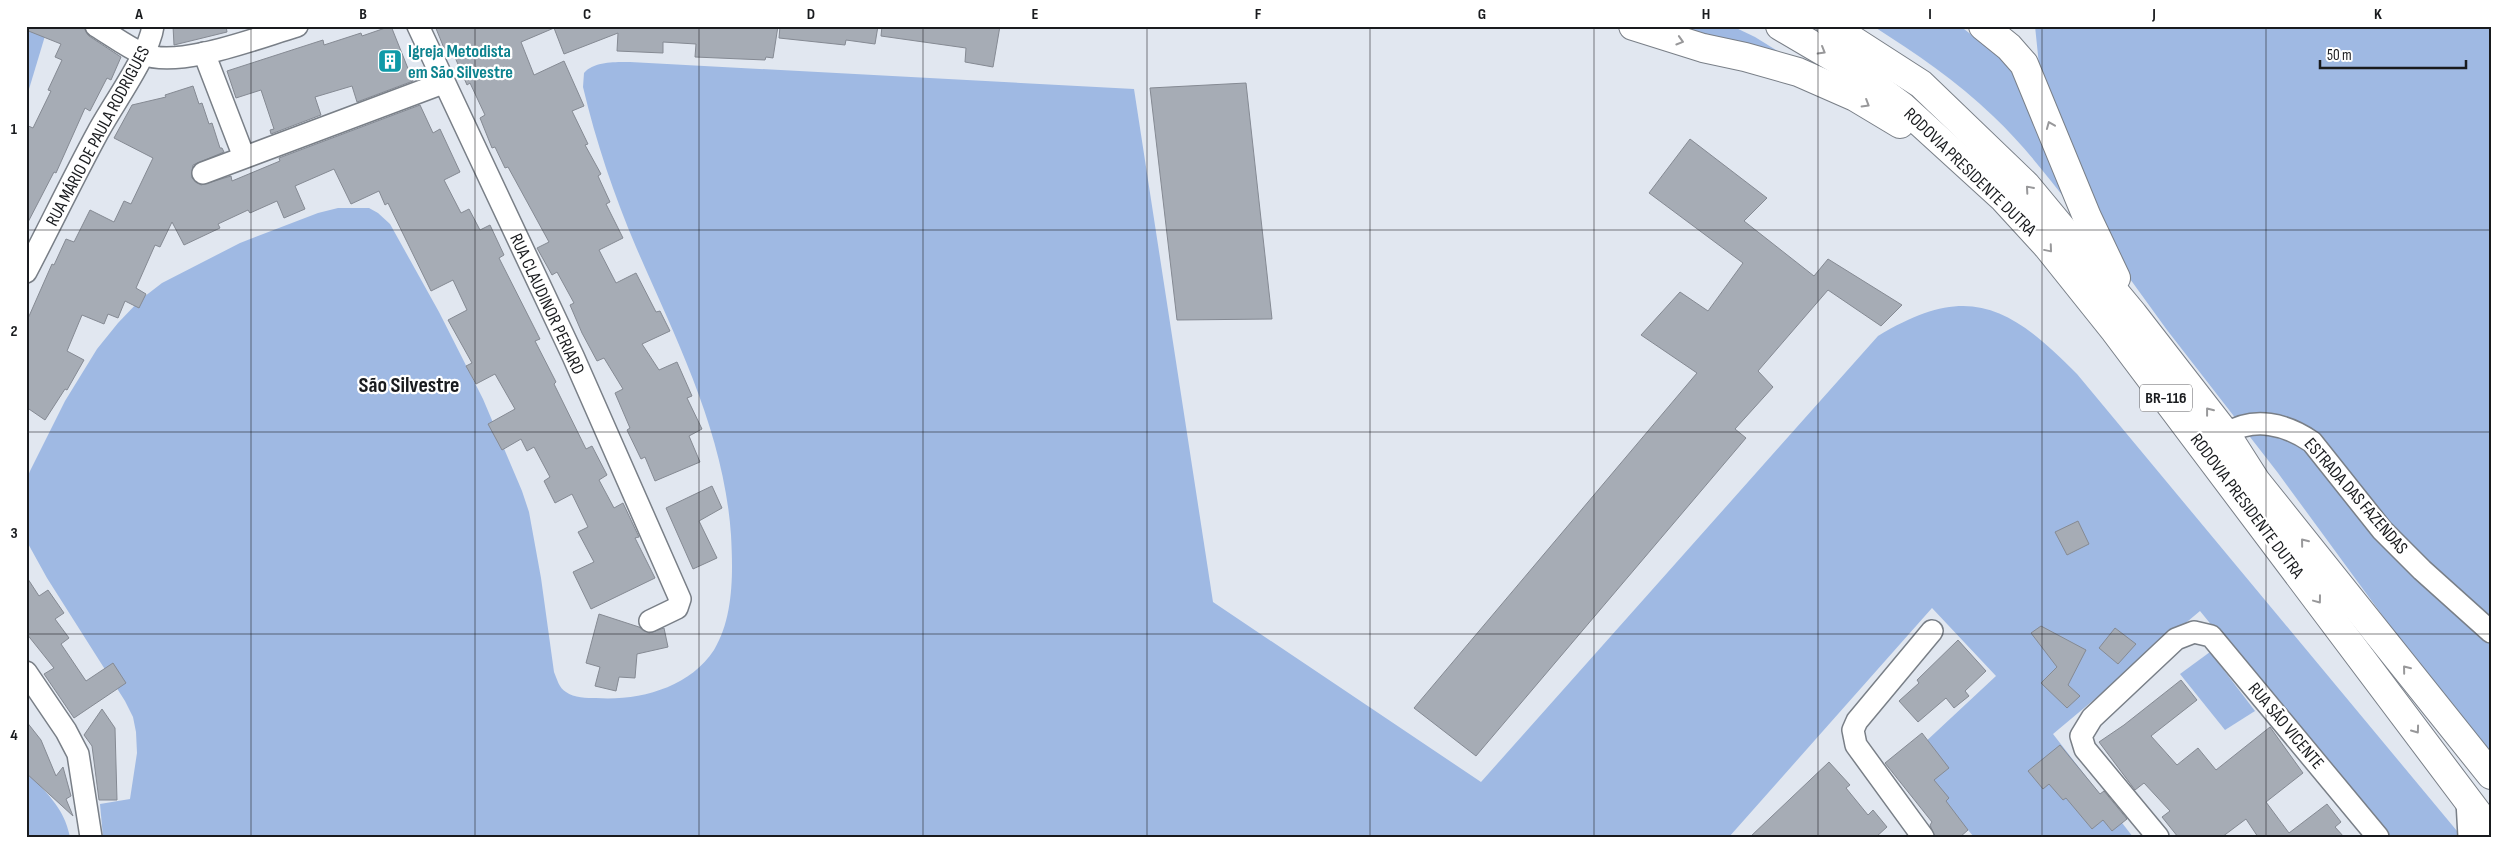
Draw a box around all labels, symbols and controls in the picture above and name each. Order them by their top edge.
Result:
text: A [134,5,143,24]
text: B [359,5,367,24]
text: C [583,5,591,24]
text: D [807,5,815,24]
text: E [1032,5,1039,24]
text: F [1255,5,1262,24]
text: G [1478,5,1486,24]
text: H [1702,5,1710,24]
text: I [1928,5,1932,24]
text: J [2151,5,2156,24]
text: K [2374,5,2382,24]
one-way arrow [1675,35,1683,45]
scale bar [2320,38,2466,70]
place label: Igreja Metodista em São Silvestre [408,41,513,83]
street label: RUA MÁRIO DE PAULA RODRIGUES [42,42,155,230]
one-way arrow [1816,44,1825,54]
text: 50 m [2327,46,2352,65]
building icon: Igreja Metodista em São Silvestre [377,48,403,74]
one-way arrow [1861,97,1870,107]
street label: RODOVIA PRESIDENTE DUTRA [1900,103,2041,241]
text: 1 [11,120,18,139]
one-way arrow [2045,121,2056,130]
one-way arrow [2026,186,2035,195]
street label: RUA CLAUDINOR PERIARD [505,230,589,378]
one-way arrow [2043,243,2051,252]
text: 2 [10,322,18,341]
district label: São Silvestre [359,372,459,399]
road number: BR-116 [2140,384,2192,412]
one-way arrow [2206,408,2214,417]
street label: RODOVIA PRESIDENTE DUTRA [2186,430,2308,583]
street label: ESTRADA DAS FAZENDAS [2300,434,2412,559]
text: 3 [10,524,18,543]
one-way arrow [2302,539,2310,548]
one-way arrow [2312,594,2321,604]
one-way arrow [2403,666,2411,675]
street label: RUA SÃO VICENTE [2244,679,2328,773]
one-way arrow [2410,724,2418,733]
text: 4 [10,726,18,745]

